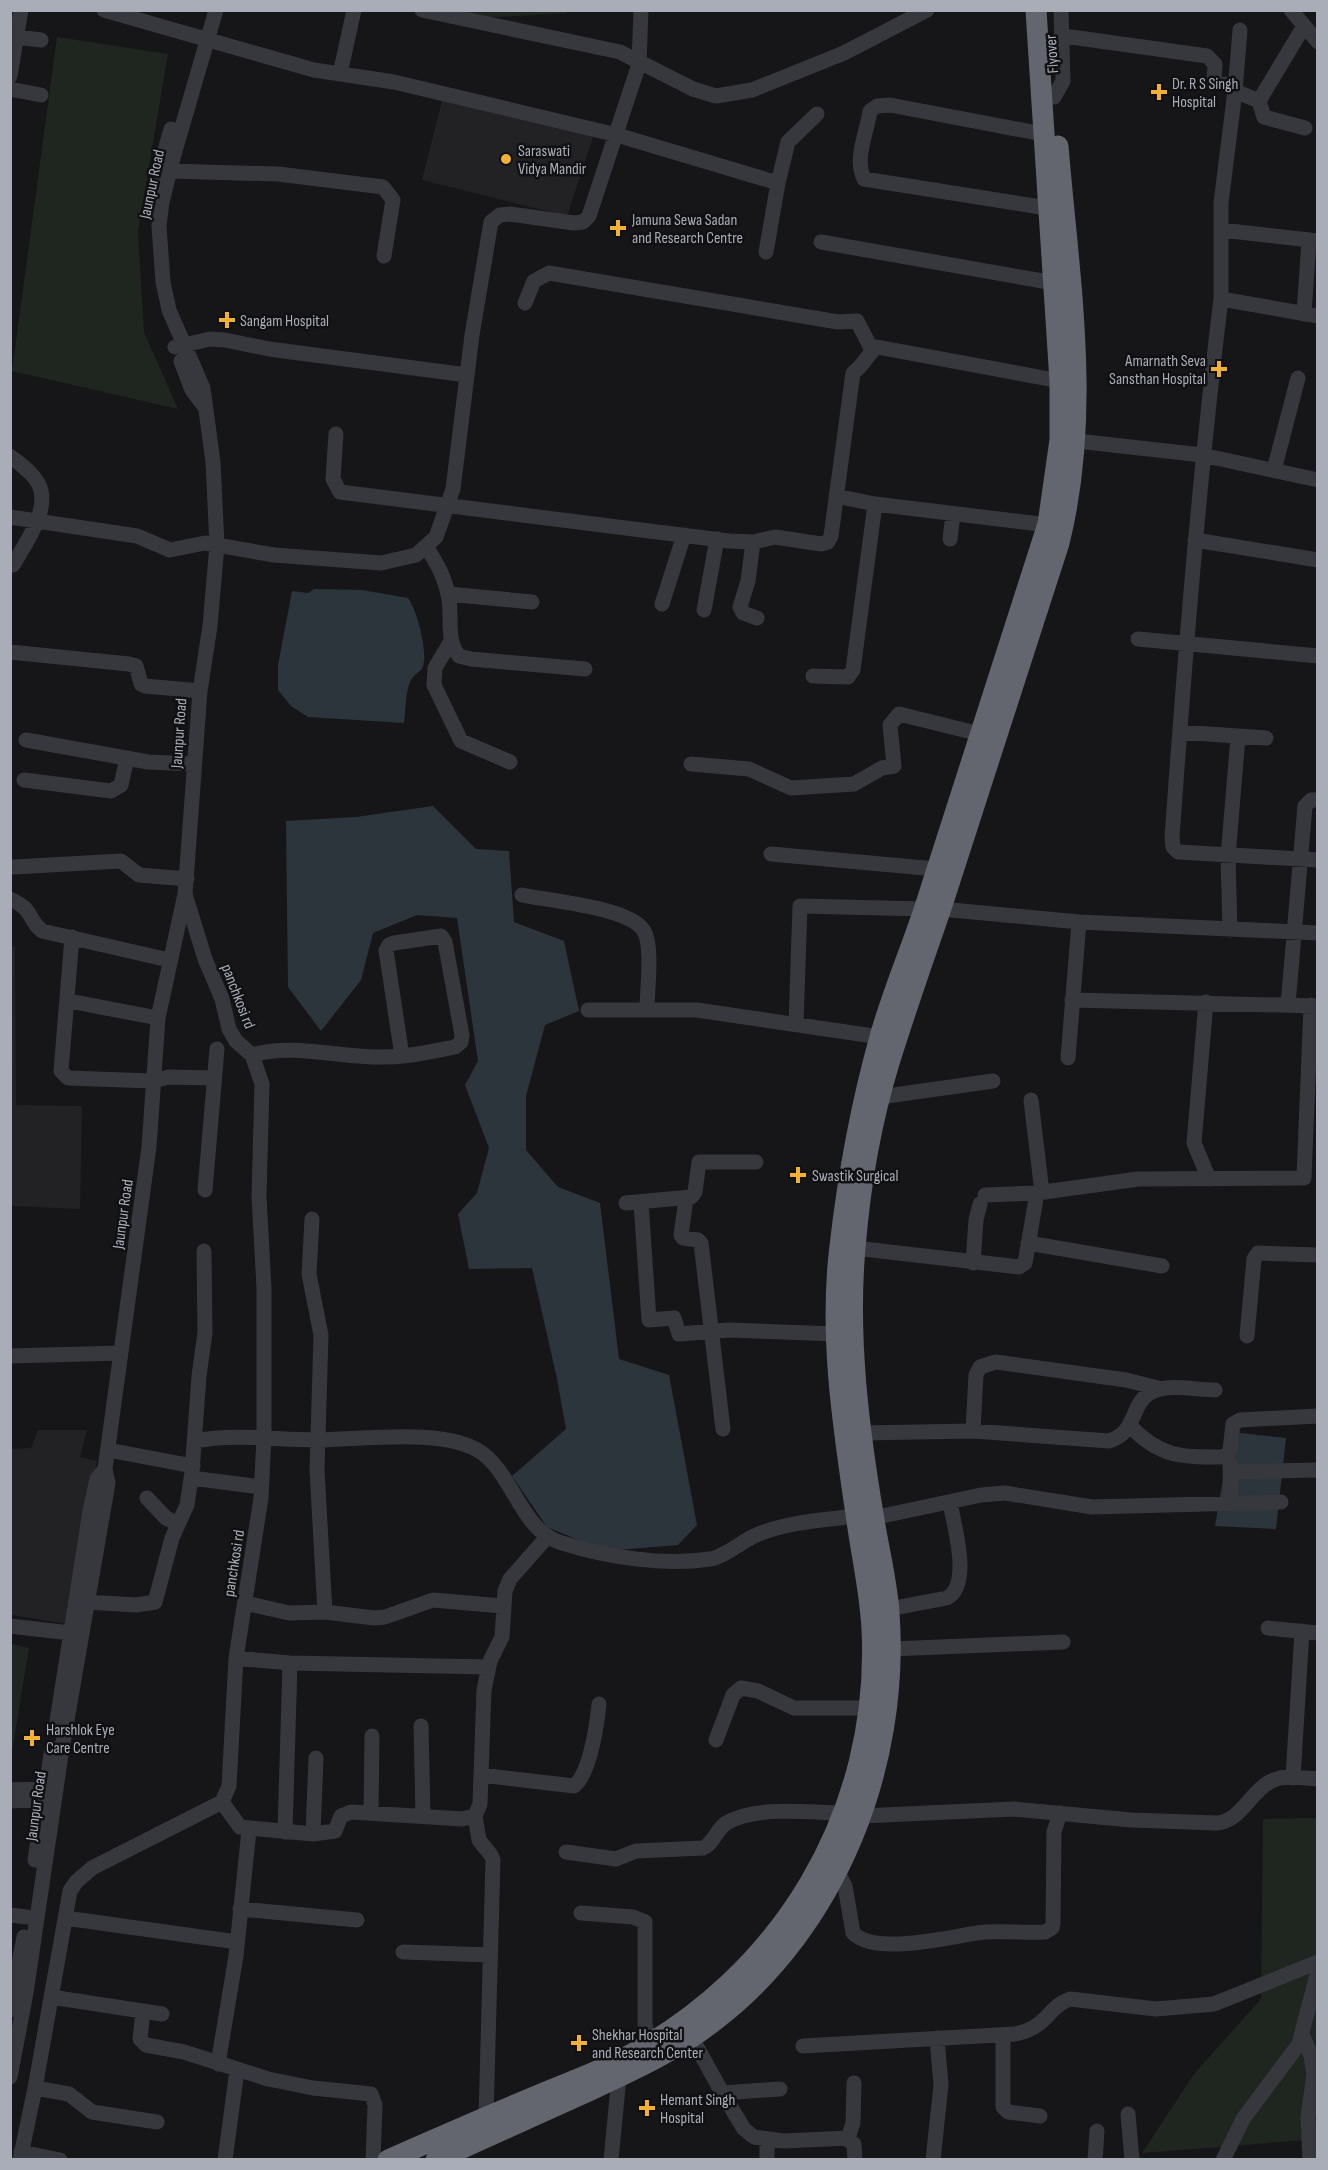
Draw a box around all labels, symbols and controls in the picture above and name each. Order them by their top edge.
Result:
street label: Flyover [1042,34,1063,74]
place label: Dr. R S Singh Hospital [1172,75,1238,112]
marker: Dr. R S Singh Hospital [1150,83,1168,101]
place label: Saraswati Vidya Mandir [518,142,587,179]
street label: Jaunpur Road [136,148,169,222]
marker: Saraswati Vidya Mandir [499,152,513,166]
place label: Jamuna Sewa Sadan and Research Centre [631,211,743,248]
marker: Jamuna Sewa Sadan and Research Centre [609,219,627,237]
marker: Sangam Hospital [218,311,236,329]
place label: Sangam Hospital [240,312,329,331]
place label: Amarnath Seva Sansthan Hospital [1109,352,1206,389]
marker: Amarnath Seva Sansthan Hospital [1210,360,1228,378]
street label: Jaunpur Road [168,697,191,770]
street label: panchkosi rd [217,962,259,1032]
marker: Swastik Surgical [789,1166,807,1184]
place label: Swastik Surgical [812,1167,898,1186]
street label: Jaunpur Road [109,1178,138,1251]
street label: panchkosi rd [220,1528,249,1598]
place label: Harshlok Eye Care Centre [46,1721,115,1758]
marker: Harshlok Eye Care Centre [23,1729,41,1747]
street label: Jaunpur Road [22,1770,51,1843]
place label: Shekhar Hospital and Research Center [592,2026,704,2063]
marker: Shekhar Hospital and Research Center [570,2034,588,2052]
place label: Hemant Singh Hospital [660,2091,735,2128]
marker: Hemant Singh Hospital [638,2099,656,2117]

